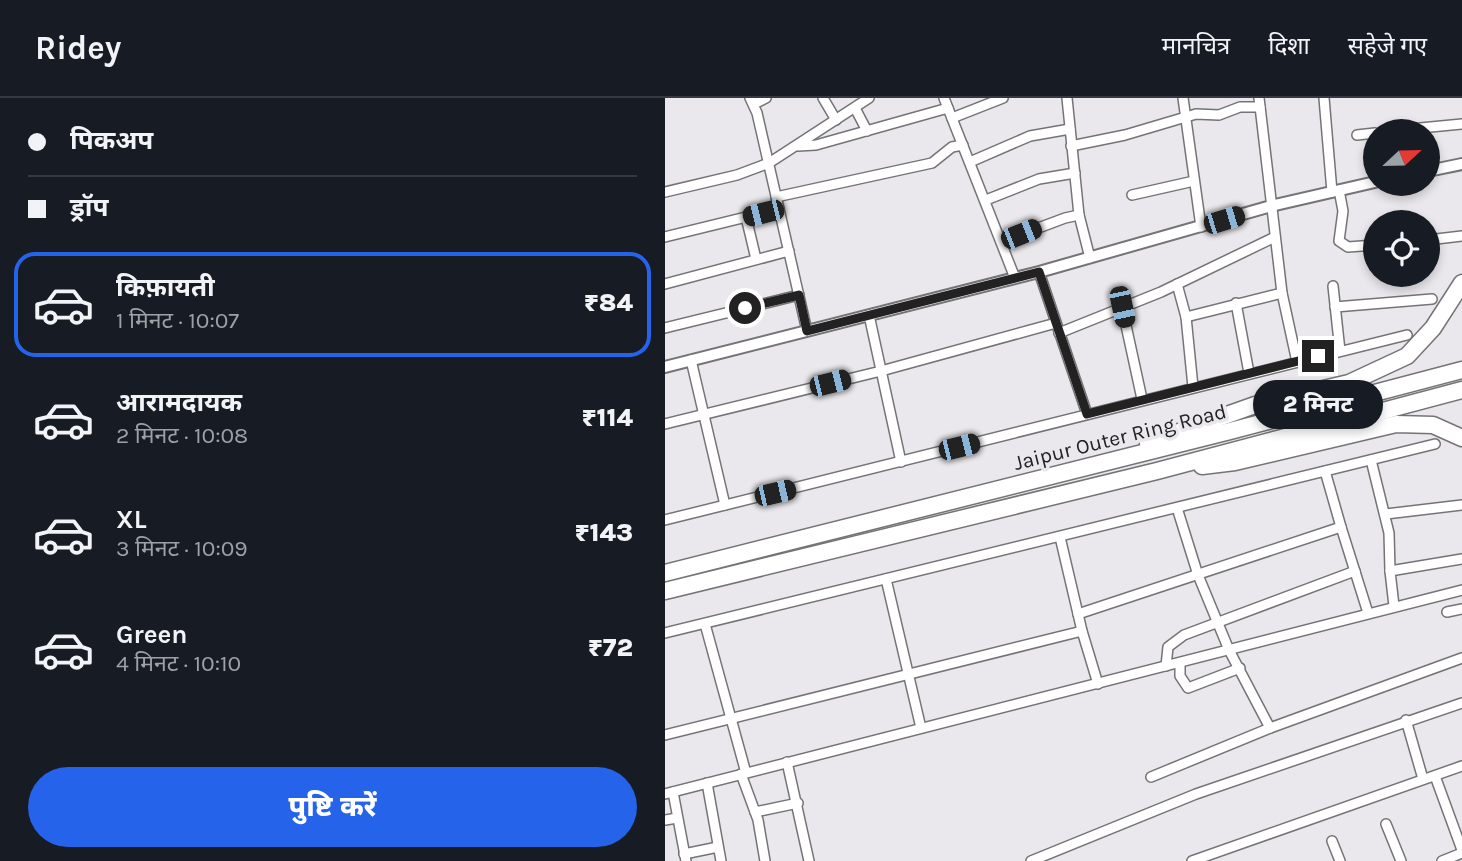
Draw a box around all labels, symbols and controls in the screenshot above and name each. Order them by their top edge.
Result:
text: Ridey [35,29,121,67]
text: मानचित्र [1162,32,1230,60]
text: दिशा [1268,32,1310,60]
text: सहेजे गए [1348,32,1427,60]
north arrow [1363,119,1440,196]
map controls [1363,119,1440,287]
text: पिकअप [70,125,153,156]
text: ड्रॉप [70,192,108,223]
car [741,198,786,228]
car [1201,204,1248,236]
button: locate [1363,210,1440,287]
car [998,216,1045,252]
text: किफ़ायती [116,272,215,303]
icon: car [32,273,95,336]
car [1108,284,1137,330]
text: ₹84 [584,287,633,318]
route start [729,292,761,324]
text: 1 मिनट · 10:07 [116,307,239,334]
route end [1302,340,1334,372]
car [808,368,853,398]
callout: 2 मिनट [1253,380,1383,430]
text: आरामदायक [116,387,242,418]
icon: car [32,388,95,451]
text: 2 मिनट [1283,391,1353,418]
street label: Jaipur Outer Ring Road [1011,399,1229,475]
text: ₹114 [582,402,633,433]
text: 2 मिनट · 10:08 [116,422,248,449]
car [937,432,982,462]
car [753,478,798,508]
icon: car [32,503,95,566]
text: XL [116,504,147,535]
text: ₹143 [574,517,633,548]
text: 3 मिनट · 10:09 [116,535,248,562]
icon: car [32,618,95,681]
text: Green [116,619,188,650]
text: ₹72 [588,632,633,663]
text: 4 मिनट · 10:10 [116,650,241,677]
button: पुष्टि करें [28,767,637,847]

